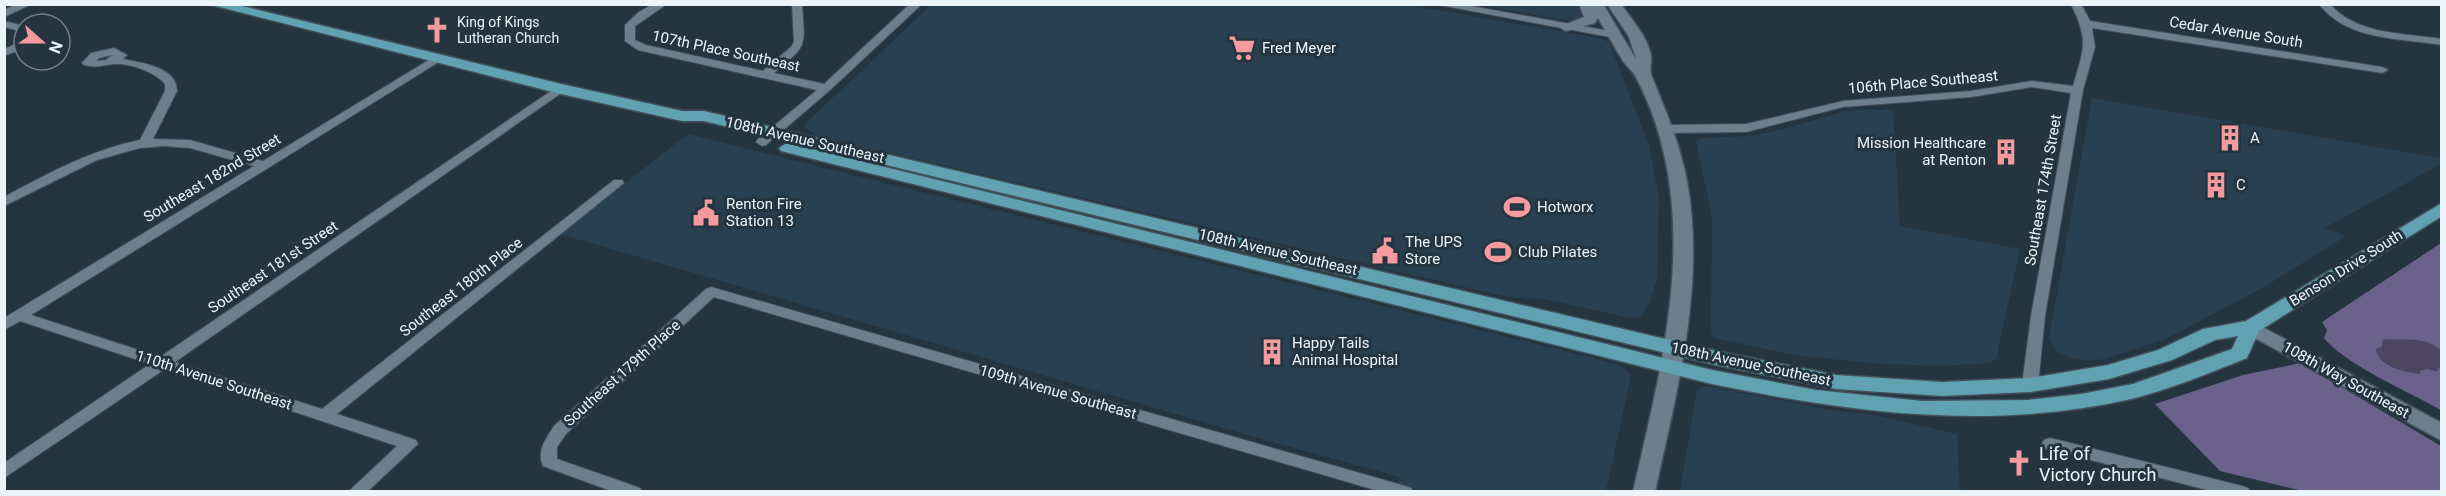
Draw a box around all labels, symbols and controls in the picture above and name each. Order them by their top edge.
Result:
north arrow [12,12,72,72]
street label: Cedar Avenue South [2168,13,2304,51]
place label: King of Kings Lutheran Church [457,14,559,46]
church icon: King of Kings Lutheran Church [422,15,452,45]
street label: 107th Place Southeast [650,27,802,75]
supermarket icon: Fred Meyer [1227,33,1257,63]
text: N [45,39,66,56]
place label: Fred Meyer [1262,39,1336,57]
street label: 106th Place Southeast [1847,66,1999,98]
street label: 108th Avenue Southeast [724,113,886,167]
street label: Southeast 174th Street [2021,113,2065,267]
building icon: A [2215,123,2245,153]
place label: A [2250,129,2260,147]
street label: Southeast 182nd Street [140,130,284,226]
place label: Mission Healthcare at Renton [1857,134,1986,169]
building icon: Mission Healthcare at Renton [1991,137,2021,167]
building icon: C [2201,170,2231,200]
place label: C [2236,176,2246,194]
sports icon: Hotworx [1502,192,1532,222]
place label: Renton Fire Station 13 [726,195,802,230]
public building icon: Renton Fire Station 13 [691,198,721,228]
place label: Hotworx [1537,198,1594,216]
street label: Southeast 181st Street [205,217,341,317]
street label: 108th Avenue Southeast [1197,225,1359,279]
street label: Benson Drive South [2286,226,2406,310]
place label: The UPS Store [1405,233,1462,268]
street label: Southeast 180th Place [396,234,526,340]
public building icon: The UPS Store [1370,236,1400,266]
sports icon: Club Pilates [1483,237,1513,267]
place label: Club Pilates [1518,243,1597,261]
street label: Southeast 179th Place [560,316,684,430]
place label: Happy Tails Animal Hospital [1292,334,1398,369]
building icon: Happy Tails Animal Hospital [1257,337,1287,367]
street label: 108th Avenue Southeast [1670,338,1832,390]
street label: 108th Way Southeast [2280,338,2412,422]
street label: 110th Avenue Southeast [134,346,294,414]
street label: 109th Avenue Southeast [977,361,1139,423]
place label: Life of Victory Church [2039,443,2156,485]
church icon: Life of Victory Church [2004,448,2034,478]

